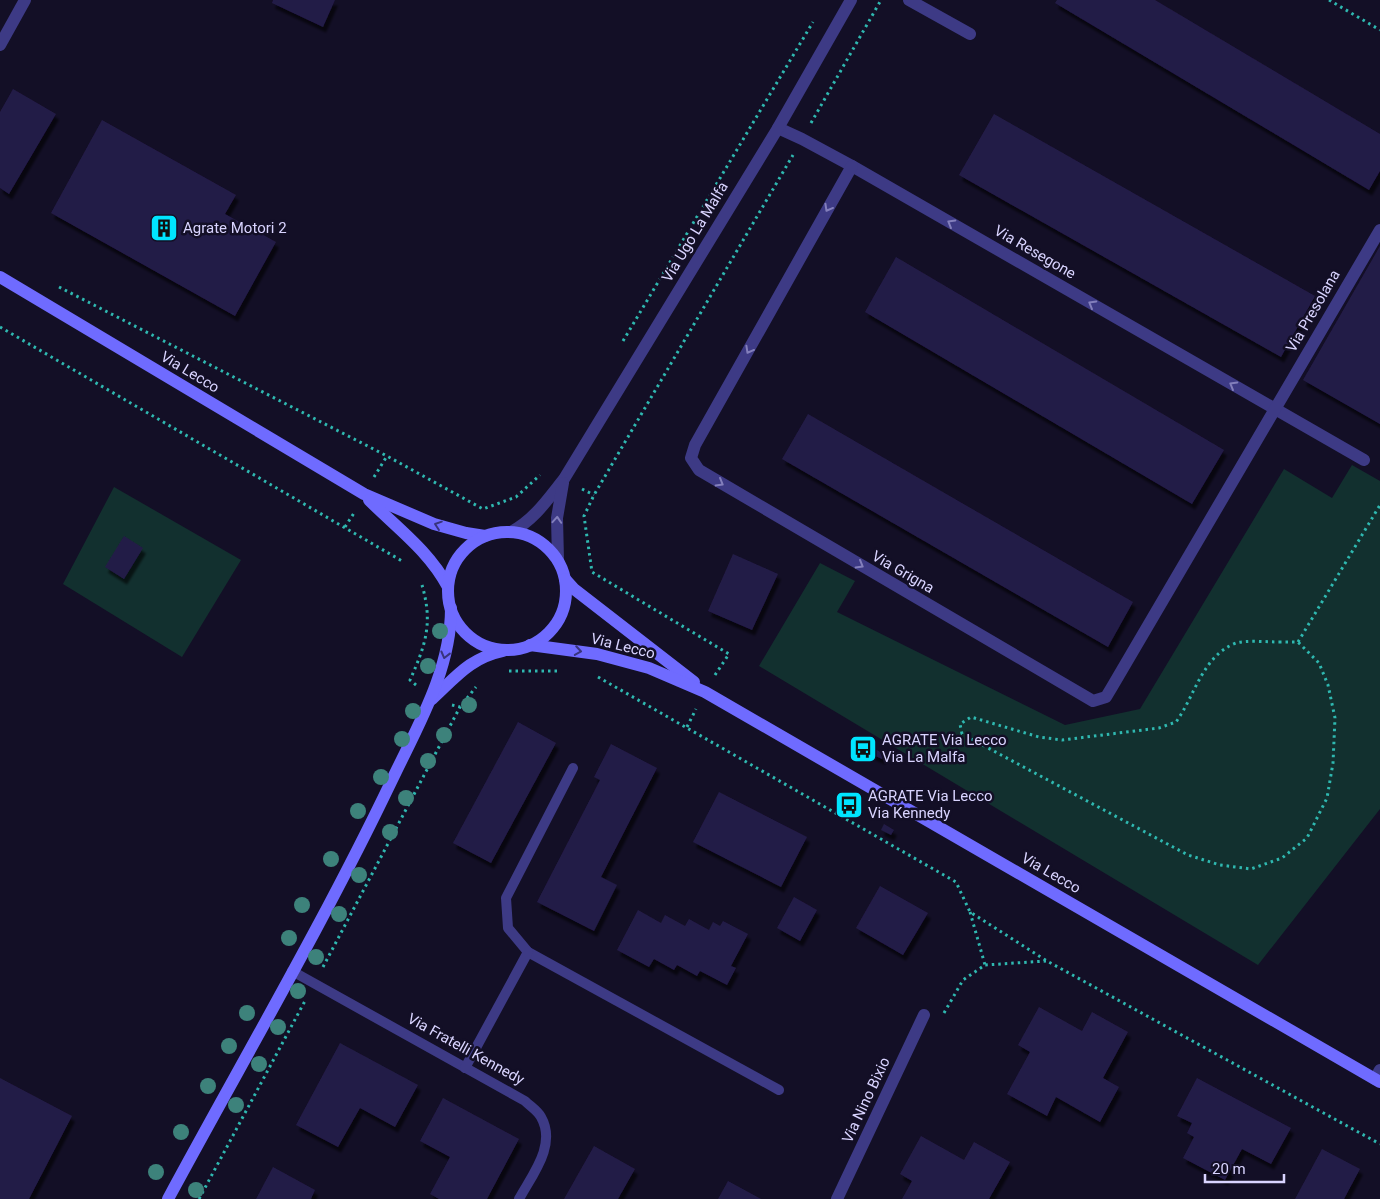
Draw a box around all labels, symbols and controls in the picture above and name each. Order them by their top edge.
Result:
street label: Via Ugo La Malfa [658,179,732,285]
one-way arrow [825,203,835,212]
building icon: Agrate Motori 2 [149,213,179,243]
place label: Agrate Motori 2 [183,219,287,237]
one-way arrow [948,219,957,229]
street label: Via Resegone [991,221,1079,283]
street label: Via Presolana [1282,267,1344,355]
one-way arrow [1088,300,1097,310]
one-way arrow [745,344,755,353]
street label: Via Lecco [157,347,223,397]
one-way arrow [1229,381,1238,391]
one-way arrow [715,477,724,487]
one-way arrow [552,515,563,523]
one-way arrow [434,521,442,531]
street label: Via Grigna [869,547,937,597]
one-way arrow [855,559,864,569]
street label: Via Lecco [589,629,657,663]
one-way arrow [574,645,582,656]
one-way arrow [440,651,451,660]
place label: AGRATE Via Lecco Via La Malfa [882,731,1007,766]
bus stop icon: AGRATE Via Lecco Via La Malfa [848,734,878,764]
place label: AGRATE Via Lecco Via Kennedy [868,787,993,822]
bus stop icon: AGRATE Via Lecco Via Kennedy [834,790,864,820]
street label: Via Lecco [1018,849,1084,897]
street label: Via Fratelli Kennedy [404,1009,528,1089]
street label: Via Nino Bixio [838,1054,894,1146]
scale bar [1205,1152,1284,1184]
text: 20 m [1212,1160,1246,1178]

